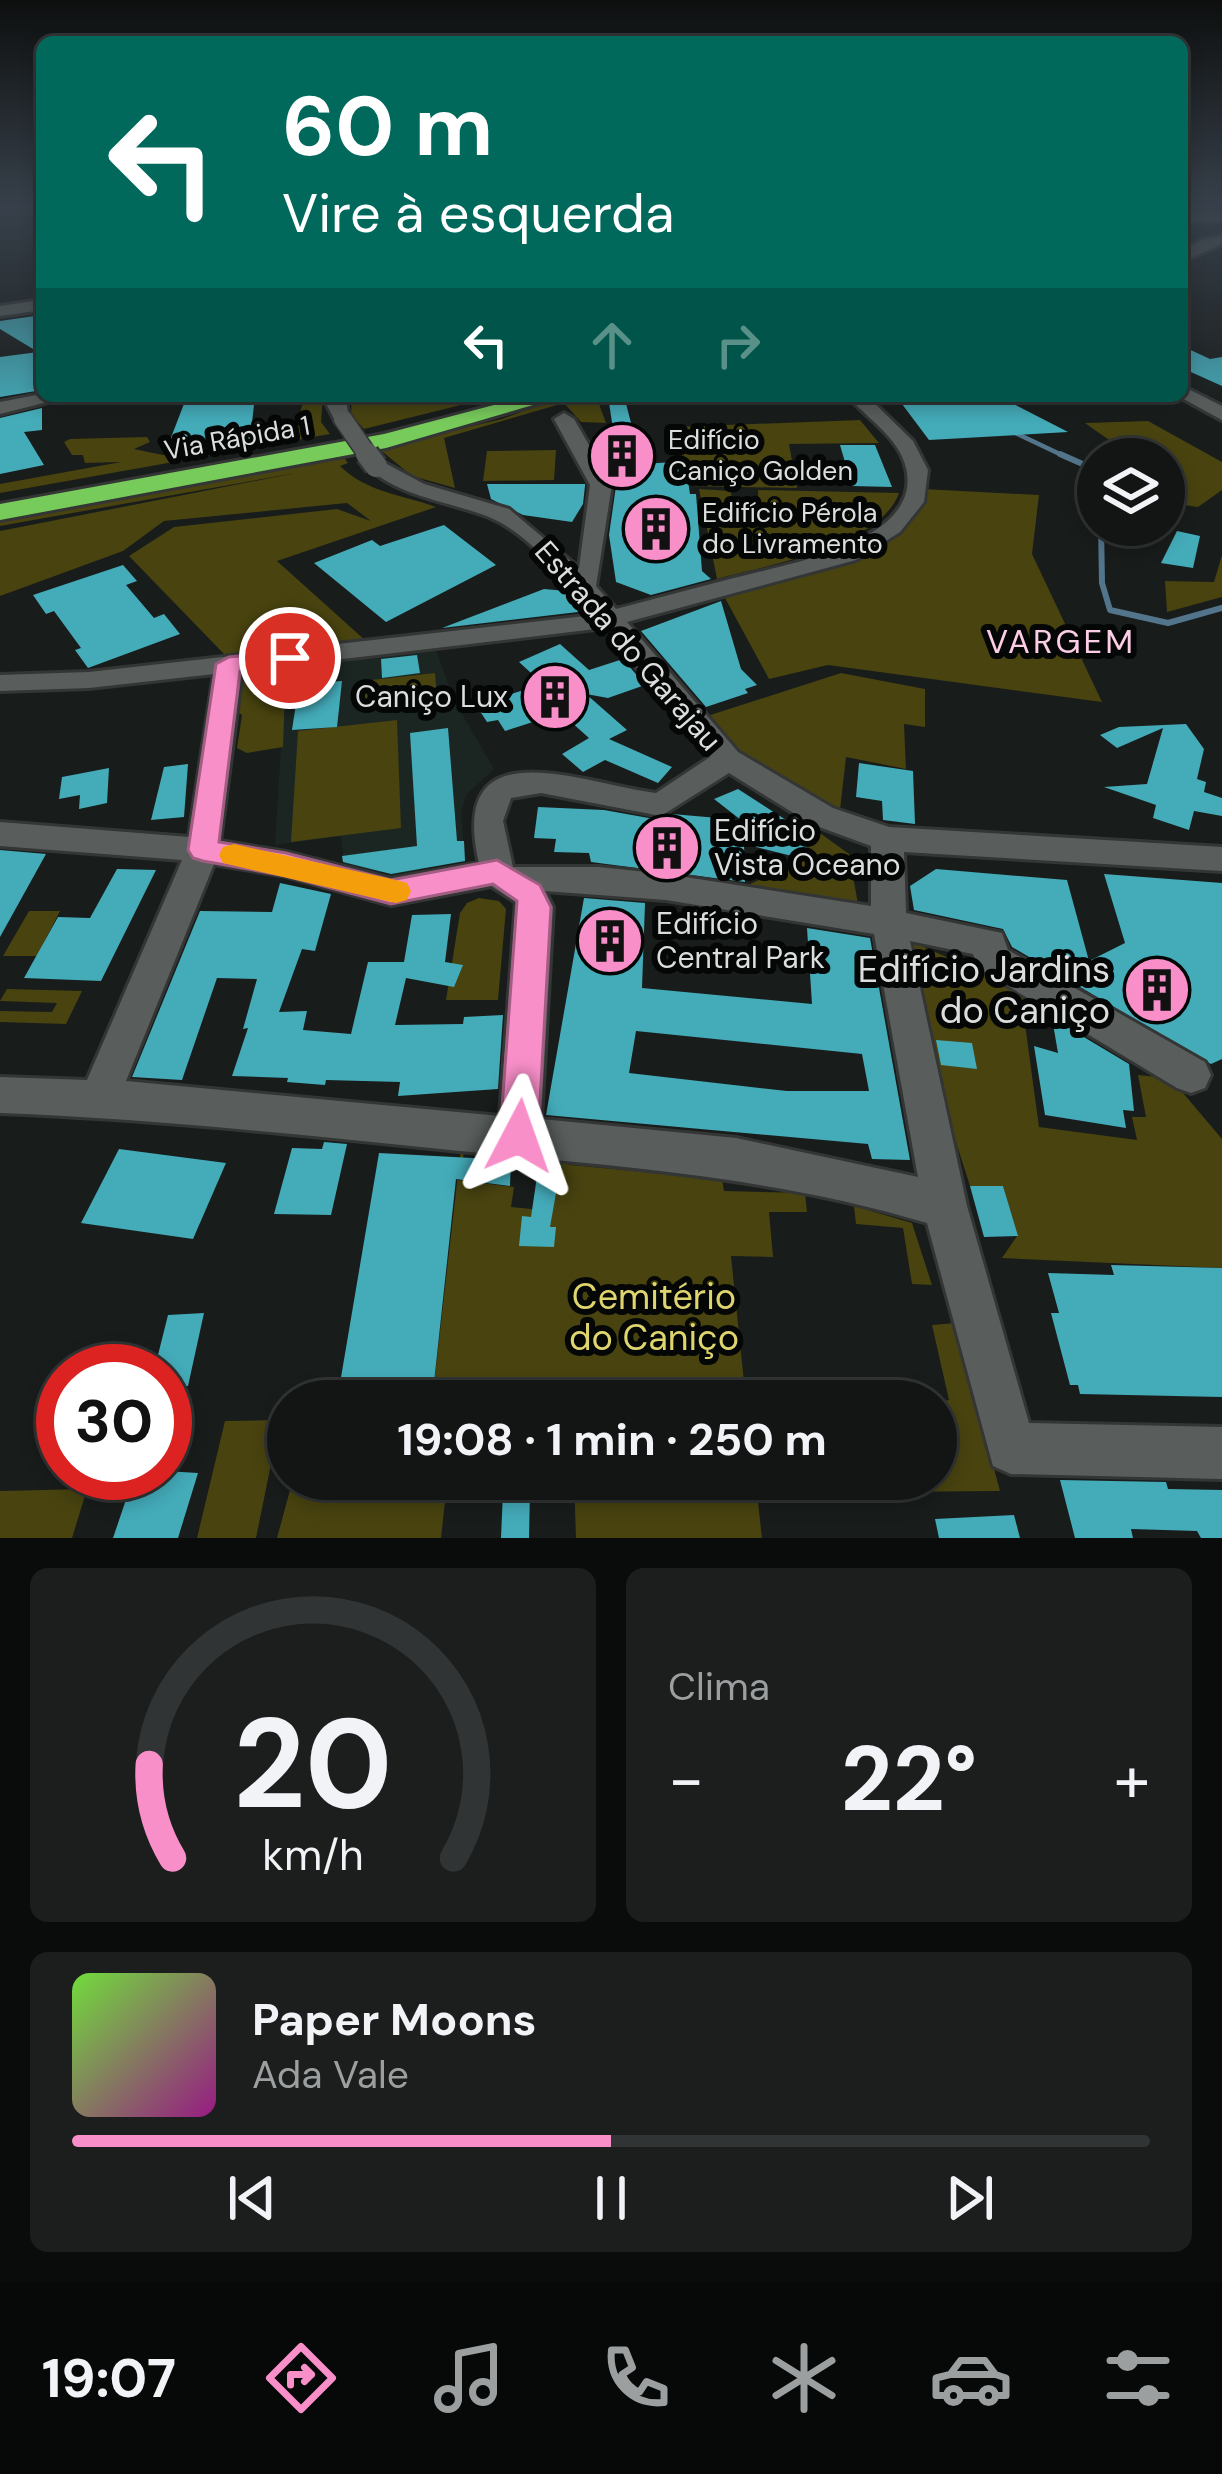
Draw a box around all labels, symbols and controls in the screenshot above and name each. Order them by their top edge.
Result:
text: 60 m [282,72,493,181]
icon: left [84,84,240,240]
text: Vire à esquerda [282,178,674,249]
icon: left [453,312,519,378]
icon: ahead [579,312,645,378]
icon: right [705,312,771,378]
street label: Via Rápida 1 [161,407,313,468]
building icon: Edifício Caniço Golden [587,421,657,491]
place label: Edifício Caniço Golden [668,422,853,488]
map controls [1077,438,1185,546]
button: layers [1077,438,1185,546]
building icon: Edifício Pérola do Livramento [621,494,691,564]
place label: Edifício Pérola do Livramento [702,495,883,561]
street label: Estrada do Garajau [527,533,730,759]
pin [239,607,341,709]
district label: VARGEM [986,620,1136,663]
icon: arrive [257,625,323,691]
building icon: Caniço Lux [520,662,590,732]
place label: Caniço Lux [355,677,508,716]
place label: Edifício Vista Oceano [714,811,900,884]
building icon: Edifício Vista Oceano [632,813,702,883]
place label: Edifício Central Park [656,904,825,977]
building icon: Edifício Central Park [575,906,645,976]
place label: Edifício Jardins do Caniço [858,946,1110,1034]
building icon: Edifício Jardins do Caniço [1122,955,1192,1025]
position arrow [456,1073,582,1199]
park label: Cemitério do Caniço [569,1273,739,1361]
speed limit sign: 30 [36,1344,192,1500]
text: 19:08 · 1 min · 250 m [397,1410,827,1469]
text: Clima [668,1661,770,1712]
text: 20 [233,1683,393,1846]
text: 22° [841,1721,977,1838]
text: − [668,1737,704,1822]
text: + [1114,1737,1150,1822]
text: km/h [262,1827,364,1883]
text: Paper Moons [252,1990,537,2049]
text: Ada Vale [252,2049,409,2100]
icon: previous [219,2165,285,2231]
icon: pause [578,2165,644,2231]
icon: next [937,2165,1003,2231]
icon: directions [259,2336,343,2420]
icon: music [427,2336,511,2420]
icon: phone [594,2336,678,2420]
icon: climate [762,2336,846,2420]
icon: car [929,2336,1013,2420]
icon: filters [1096,2336,1180,2420]
text: 19:07 [42,2343,176,2414]

